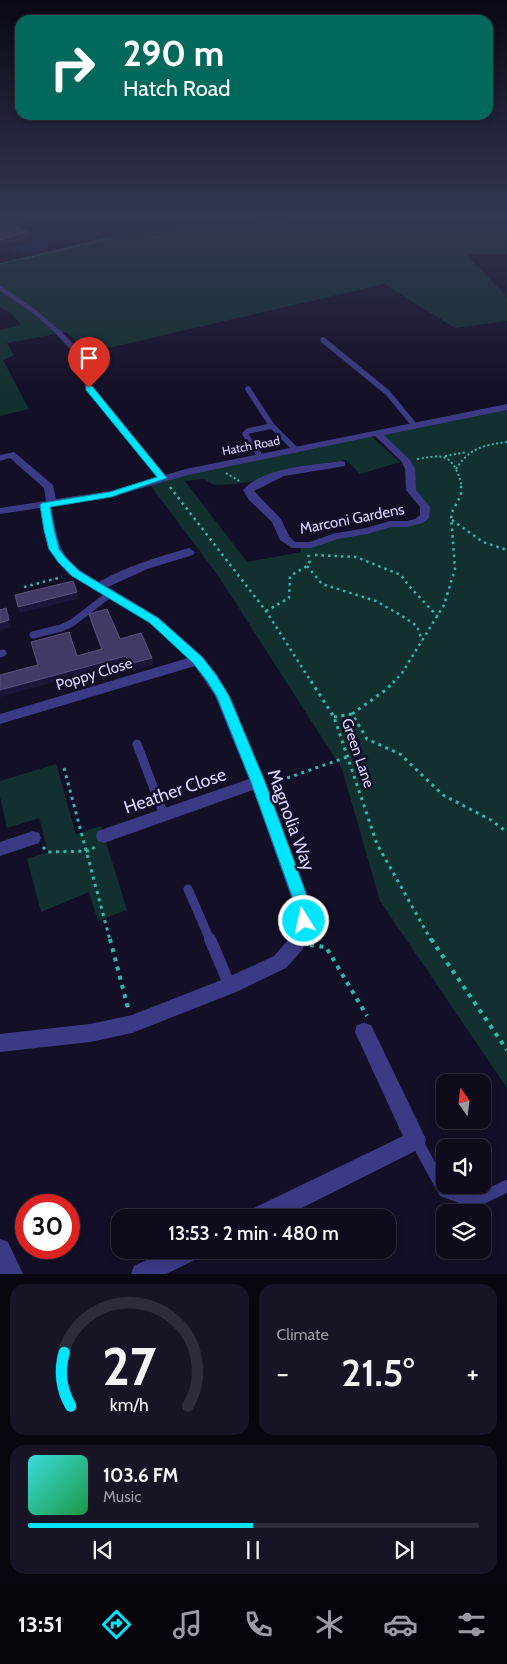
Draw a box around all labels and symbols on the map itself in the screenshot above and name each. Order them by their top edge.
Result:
pin [68,337,110,388]
street label: Hatch Road [221,433,281,458]
street label: Marconi Gardens [298,500,406,538]
street label: Poppy Close [54,654,135,694]
street label: Green Lane [338,716,378,790]
street label: Heather Close [121,763,229,819]
street label: Magnolia Way [262,766,320,874]
position arrow [277,894,329,946]
north arrow [436,1074,491,1129]
speed limit sign: 30 [15,1194,80,1259]

